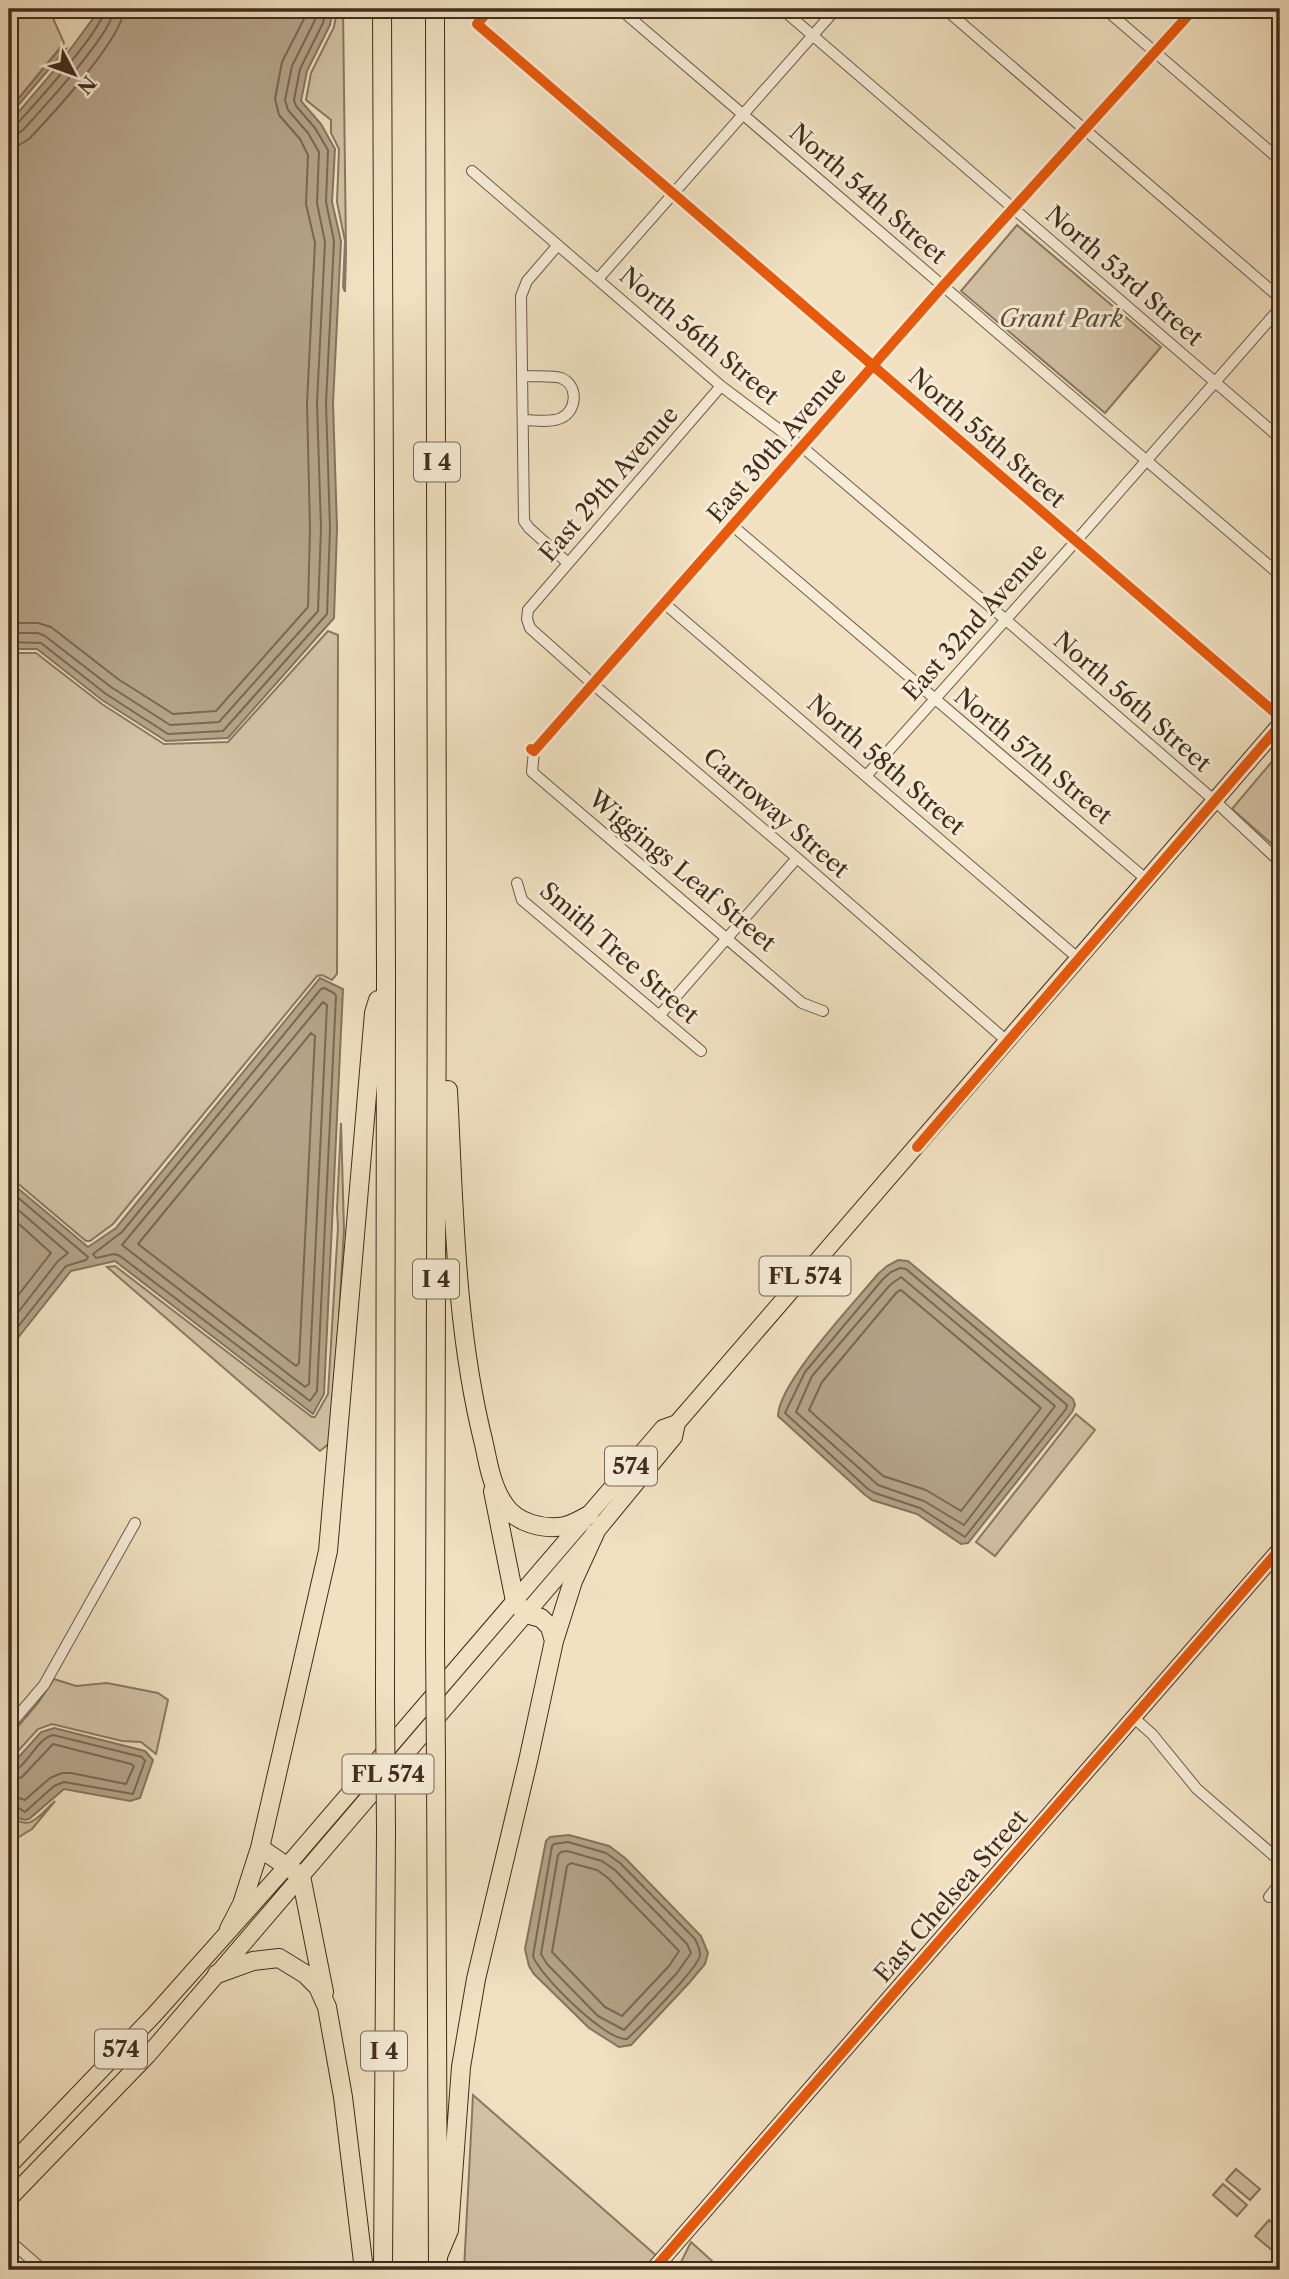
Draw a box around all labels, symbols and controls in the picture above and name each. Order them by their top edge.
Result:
north arrow [38,38,108,108]
text: N [72,71,101,99]
street label: North 54th Street [784,117,953,270]
street label: North 53rd Street [1040,199,1209,352]
street label: North 56th Street [614,261,785,411]
park label: Grant Park [999,304,1124,333]
street label: East 30th Avenue [701,361,852,529]
street label: North 55th Street [903,362,1072,514]
street label: East 29th Avenue [533,400,684,567]
road number: I 4 [414,442,460,482]
street label: East 32nd Avenue [896,537,1053,706]
street label: North 56th Street [1048,625,1217,778]
street label: North 57th Street [949,681,1118,830]
street label: North 58th Street [802,688,971,841]
street label: Carroway Street [698,742,855,884]
street label: Wiggings Leaf Street [582,783,782,958]
street label: Smith Tree Street [534,876,705,1030]
road number: FL 574 [760,1256,850,1296]
road number: I 4 [413,1260,459,1298]
road number: 574 [605,1446,657,1485]
road number: FL 574 [342,1754,434,1794]
street label: East Chelsea Street [868,1803,1034,1988]
road number: 574 [95,2030,147,2068]
road number: I 4 [361,2032,407,2070]

